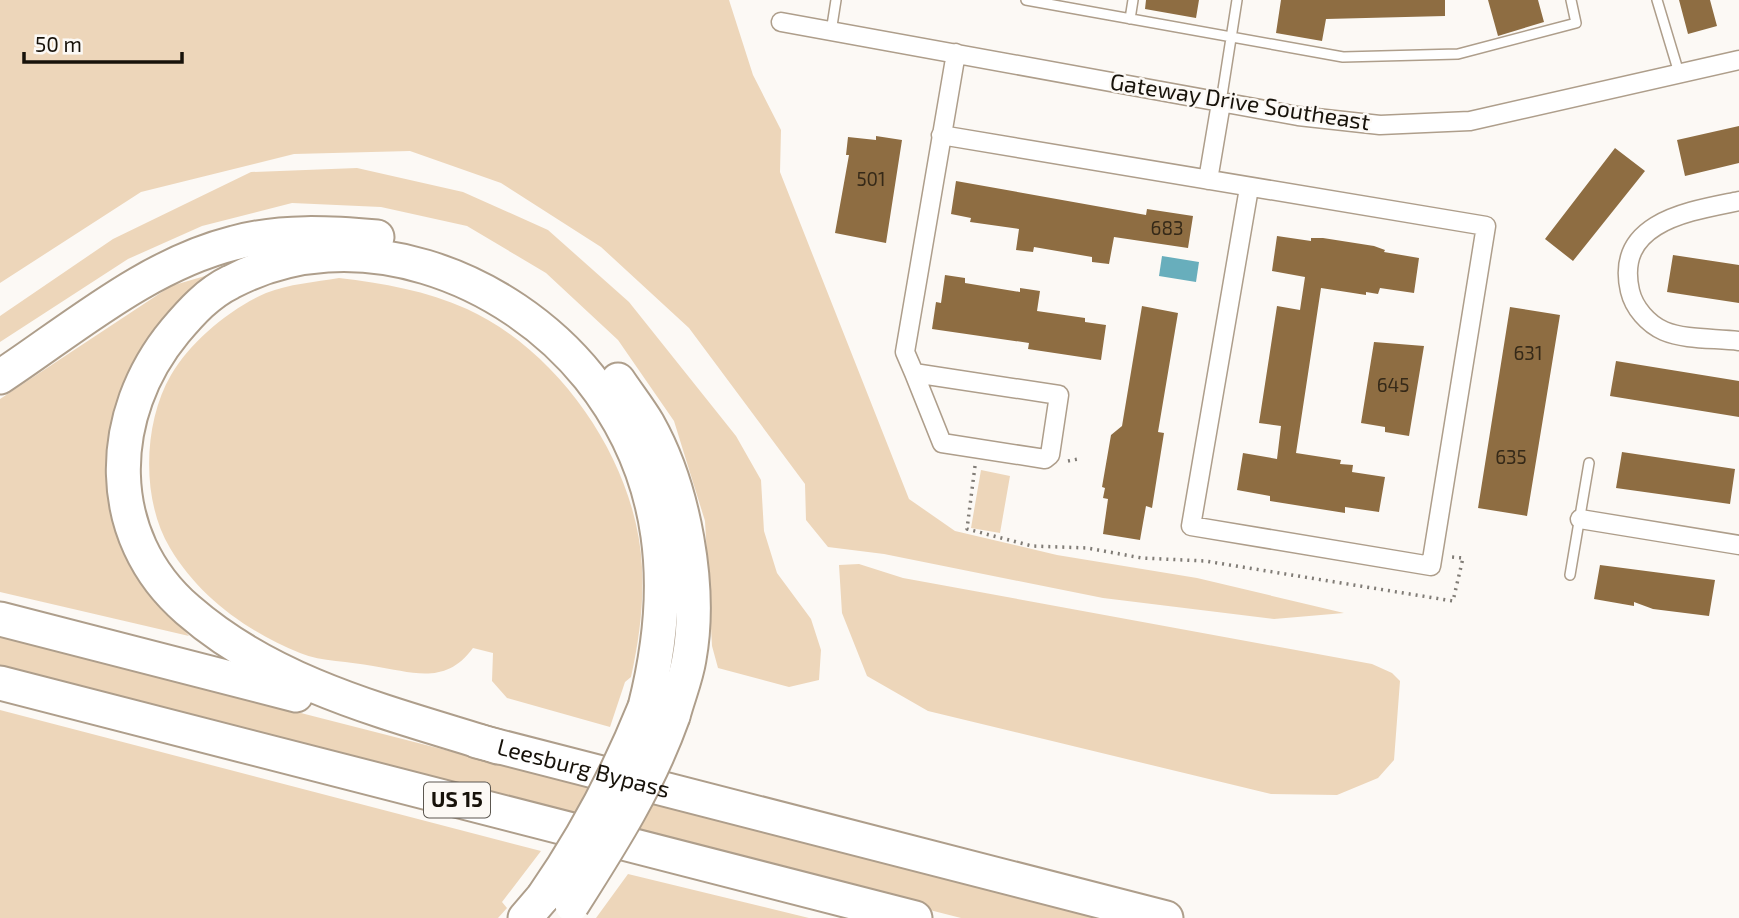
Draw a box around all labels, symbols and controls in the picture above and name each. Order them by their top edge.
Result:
scale bar [24,21,182,65]
text: 50 m [35,31,82,56]
street label: Gateway Drive Southeast [1108,67,1372,135]
house number: 501 [856,167,886,190]
house number: 683 [1151,216,1183,239]
house number: 631 [1514,341,1543,364]
house number: 645 [1377,373,1409,396]
house number: 635 [1495,445,1527,468]
street label: Leesburg Bypass [494,732,673,803]
road number: US 15 [424,782,490,818]

